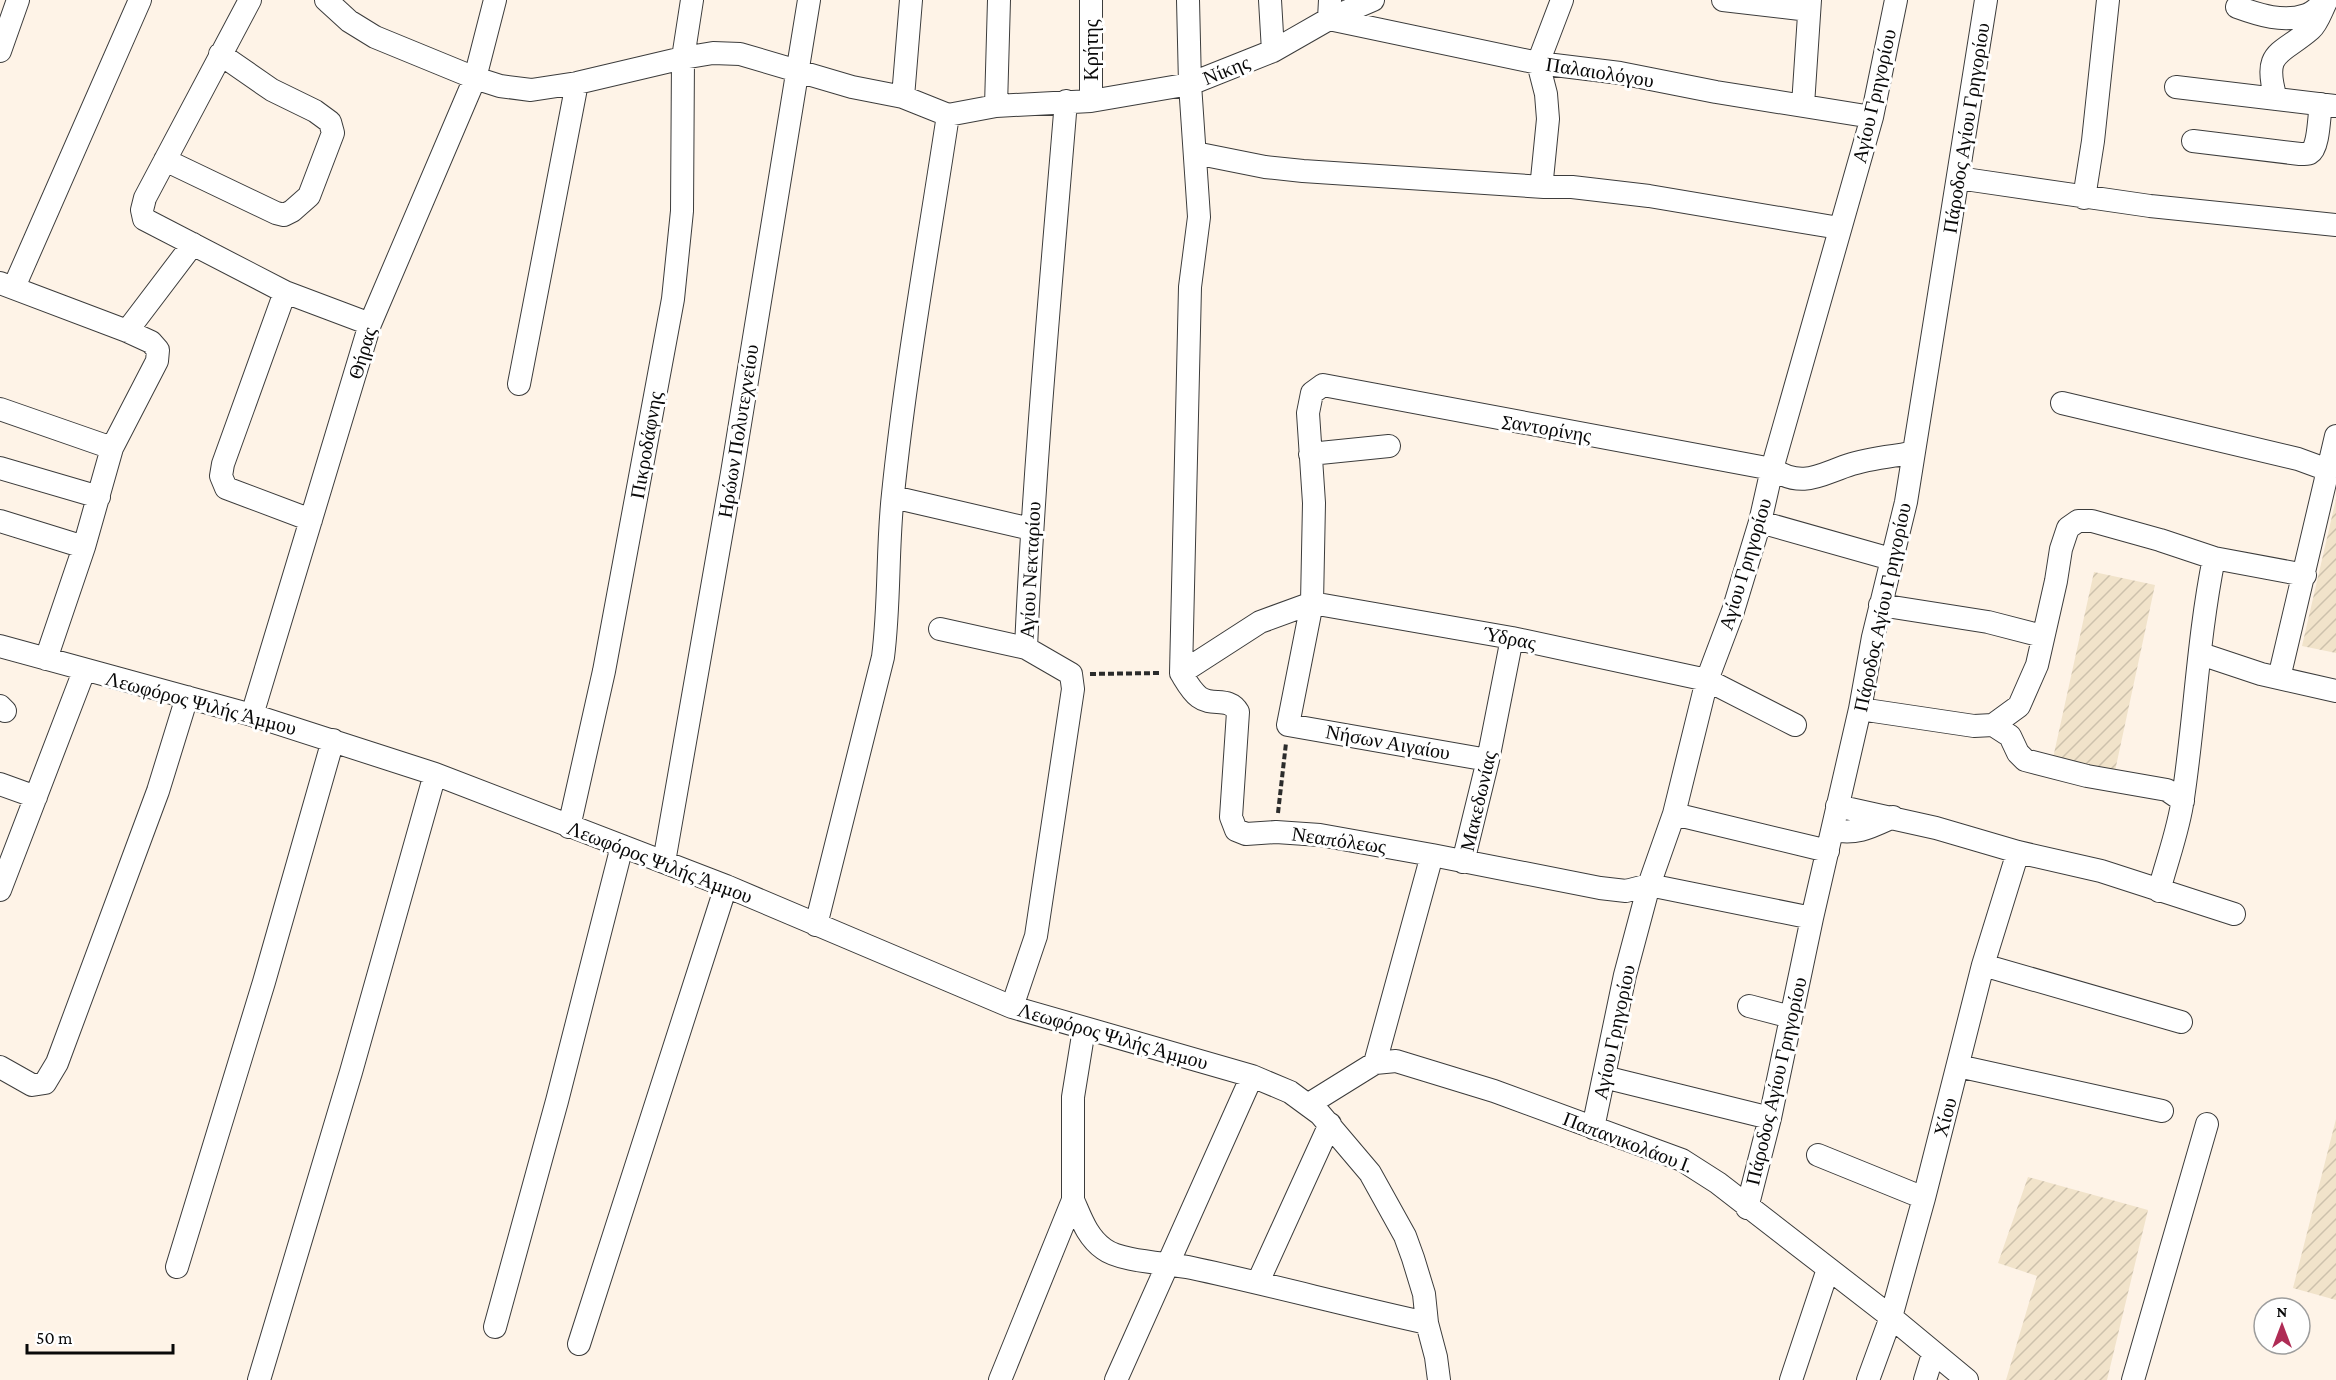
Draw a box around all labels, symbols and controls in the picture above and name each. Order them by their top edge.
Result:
street label: Κρήτης [1080,19,1103,81]
street label: Πάροδος Αγίου Γρηγορίου [1938,21,1995,235]
street label: Αγίου Γρηγορίου [1848,27,1901,165]
street label: Νίκης [1199,51,1253,90]
street label: Παλαιολόγου [1544,53,1656,92]
street label: Θήρας [344,324,381,382]
street label: Ηρώων Πολυτεχνείου [713,343,764,519]
street label: Πικροδάφνης [626,389,667,501]
street label: Σαντορίνης [1501,409,1593,448]
street label: Αγίου Γρηγορίου [1714,495,1777,633]
street label: Πάροδος Αγίου Γρηγορίου [1849,500,1916,714]
street label: Αγίου Νεκταρίου [1015,501,1046,639]
street label: Ύδρας [1481,622,1538,655]
street label: Λεωφόρος Ψιλής Άμμου [103,667,299,740]
street label: Νήσων Αιγαίου [1324,720,1452,765]
street label: Μακεδωνίας [1456,749,1500,853]
street label: Λεωφόρος Ψιλής Άμμου [564,816,756,909]
street label: Νεαπόλεως [1290,822,1388,858]
street label: Αγίου Γρηγορίου [1589,963,1640,1102]
street label: Πάροδος Αγίου Γρηγορίου [1741,975,1812,1187]
street label: Λεωφόρος Ψιλής Άμμου [1015,998,1211,1075]
street label: Χίου [1929,1095,1961,1139]
street label: Παπανικολάου Ι. [1560,1107,1696,1177]
north arrow [2252,1296,2312,1356]
text: N [2277,1303,2288,1320]
scale bar [27,1317,172,1355]
text: 50 m [36,1328,73,1348]

